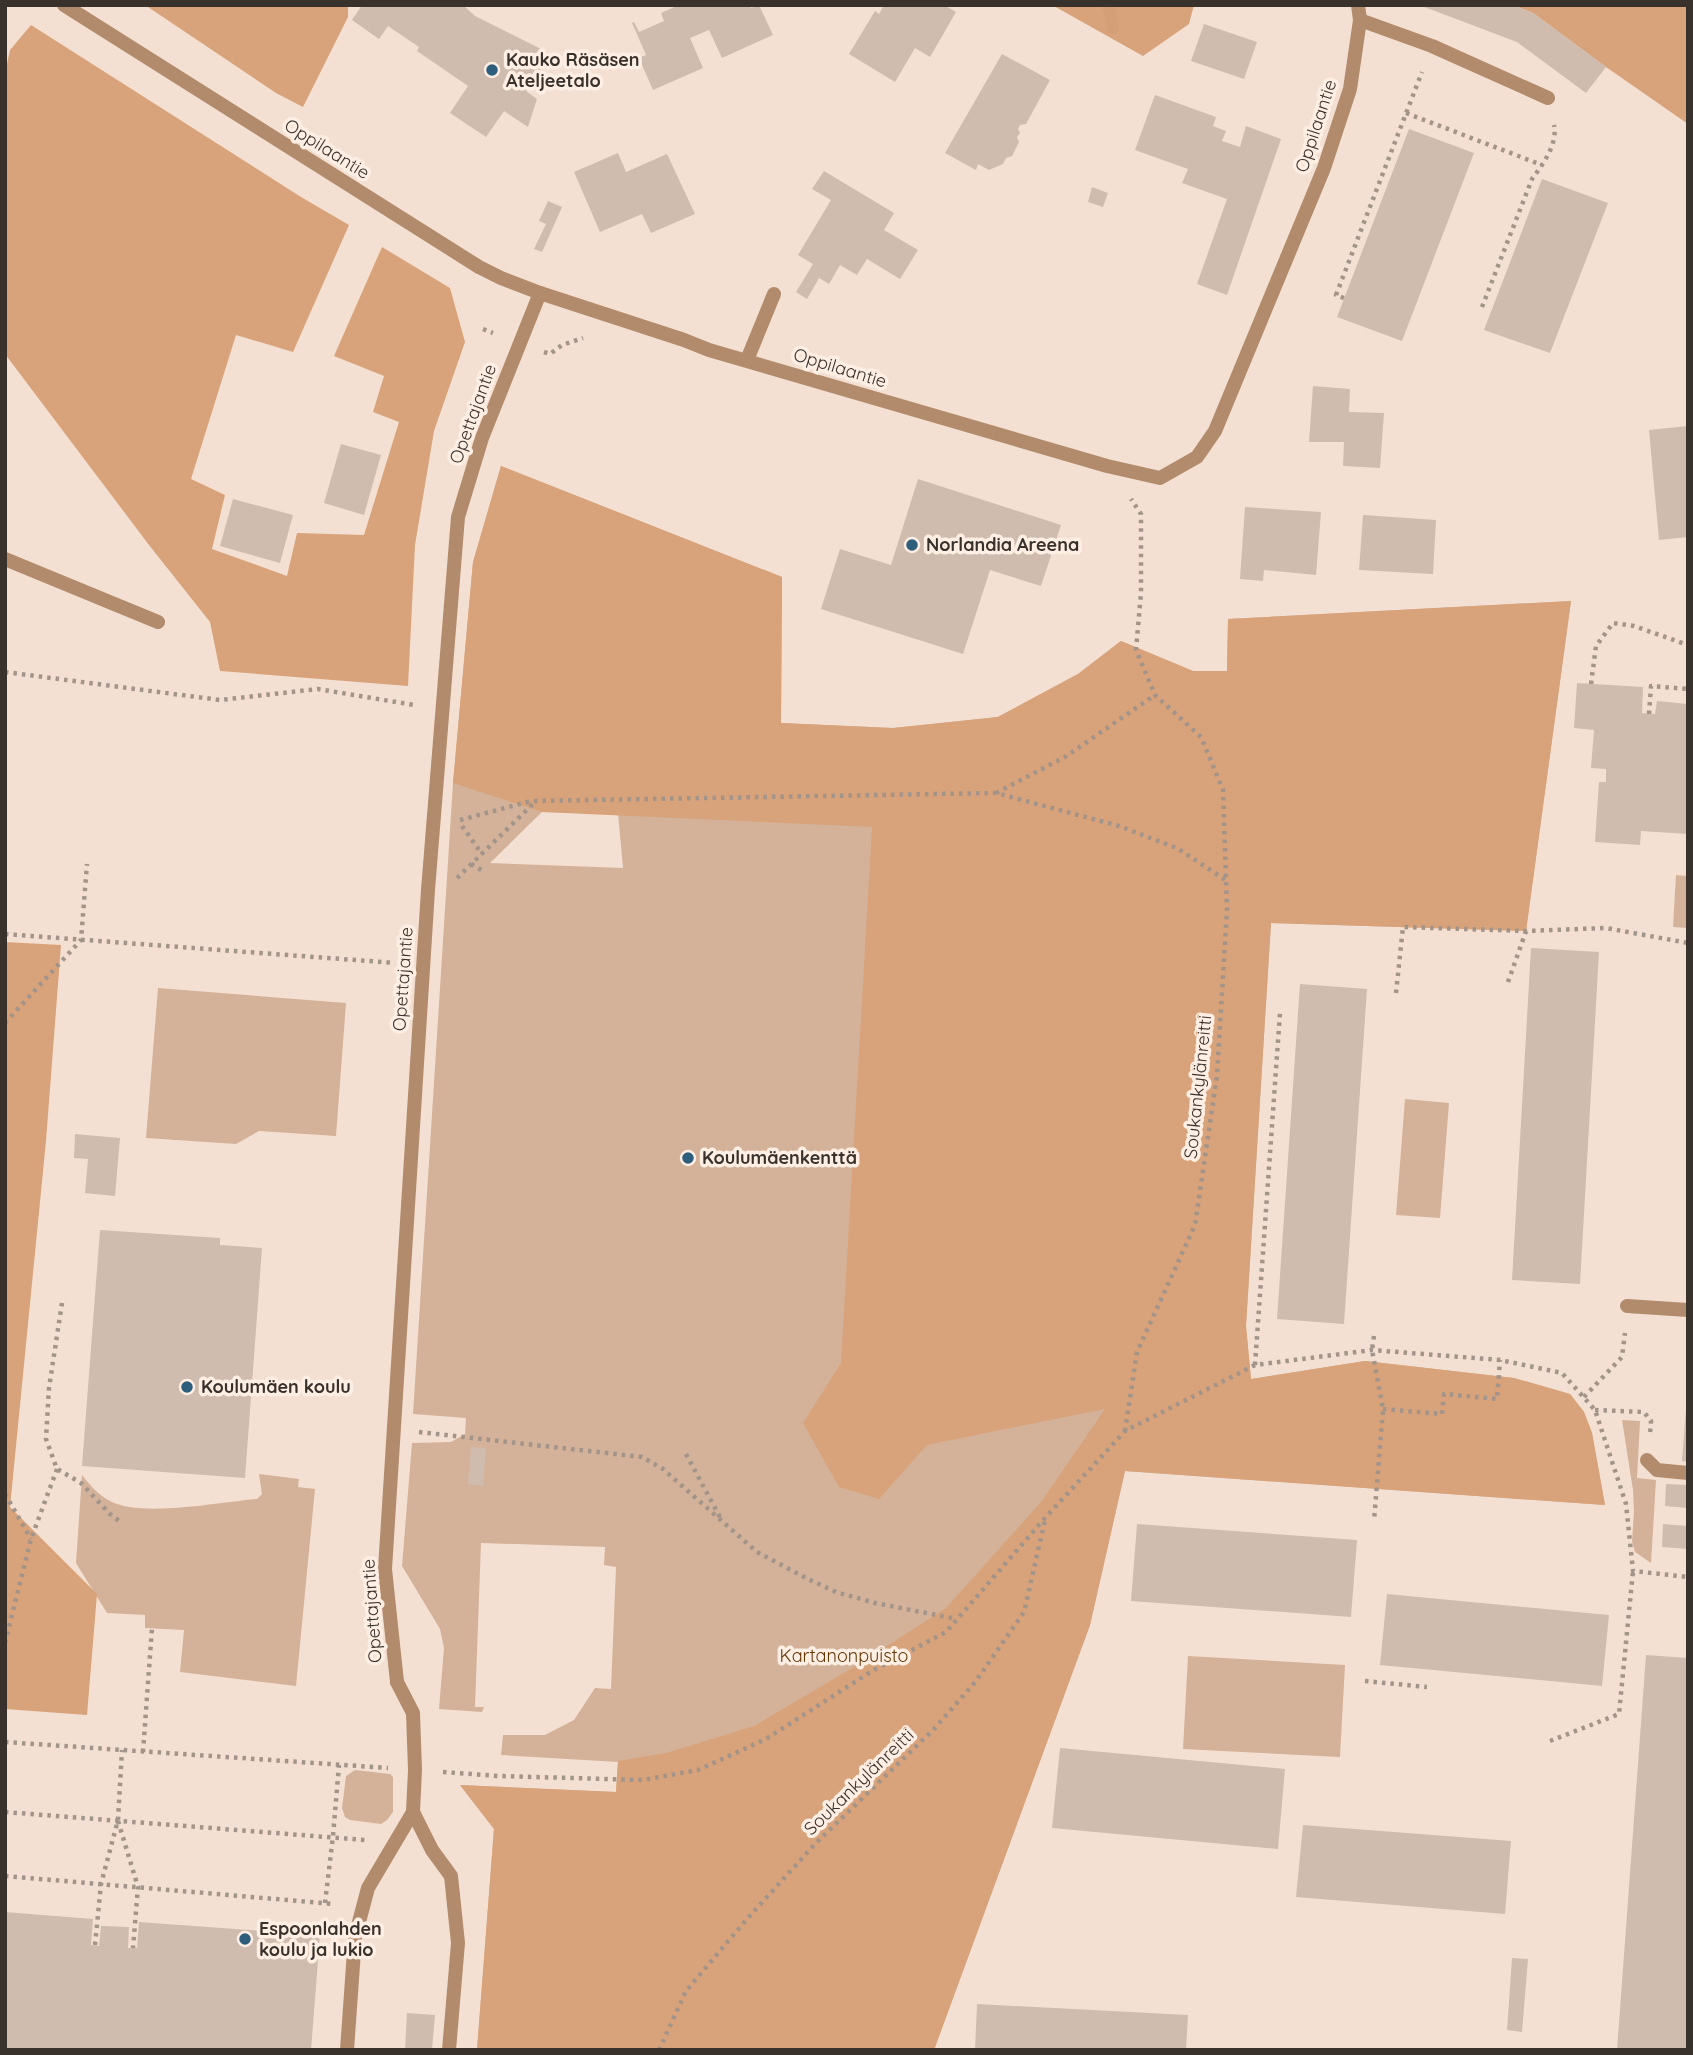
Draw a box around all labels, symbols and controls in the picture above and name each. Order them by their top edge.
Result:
place label: Kauko Räsäsen Ateljeetalo [506,48,640,92]
marker: Kauko Räsäsen Ateljeetalo [484,62,500,78]
street label: Oppilaantie [1290,77,1341,175]
street label: Oppilaantie [280,113,374,184]
street label: Oppilaantie [791,342,889,393]
street label: Opettajantie [444,361,501,467]
place label: Norlandia Areena [926,533,1079,556]
marker: Norlandia Areena [904,537,920,553]
street label: Opettajantie [387,926,418,1032]
street label: Soukankylänreitti [1179,1014,1216,1160]
place label: Koulumäenkenttä [702,1146,857,1169]
marker: Koulumäenkenttä [680,1150,696,1166]
place label: Koulumäen koulu [201,1375,351,1398]
marker: Koulumäen koulu [179,1379,195,1395]
street label: Opettajantie [356,1558,387,1664]
park label: Kartanonpuisto [779,1644,909,1667]
street label: Soukankylänreitti [799,1723,918,1840]
place label: Espoonlahden koulu ja lukio [259,1917,382,1961]
marker: Espoonlahden koulu ja lukio [237,1931,253,1947]

